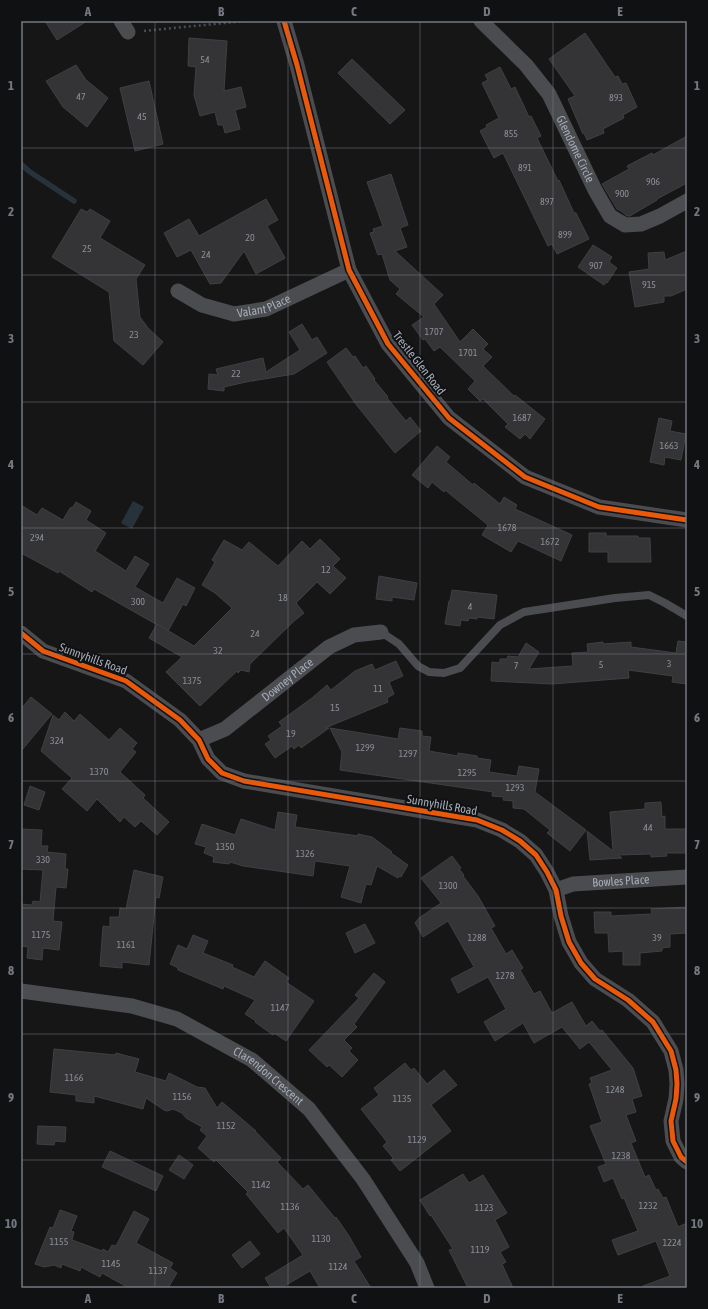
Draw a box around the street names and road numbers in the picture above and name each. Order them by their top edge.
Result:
street label: Glendome Circle [553,113,597,185]
street label: Valant Place [236,291,293,320]
street label: Trestle Glen Road [390,328,448,398]
street label: Sunnyhills Road [57,640,129,678]
street label: Downey Place [259,655,316,704]
street label: Sunnyhills Road [406,792,478,818]
street label: Bowles Place [592,872,650,890]
street label: Clarendon Crescent [231,1044,307,1108]

